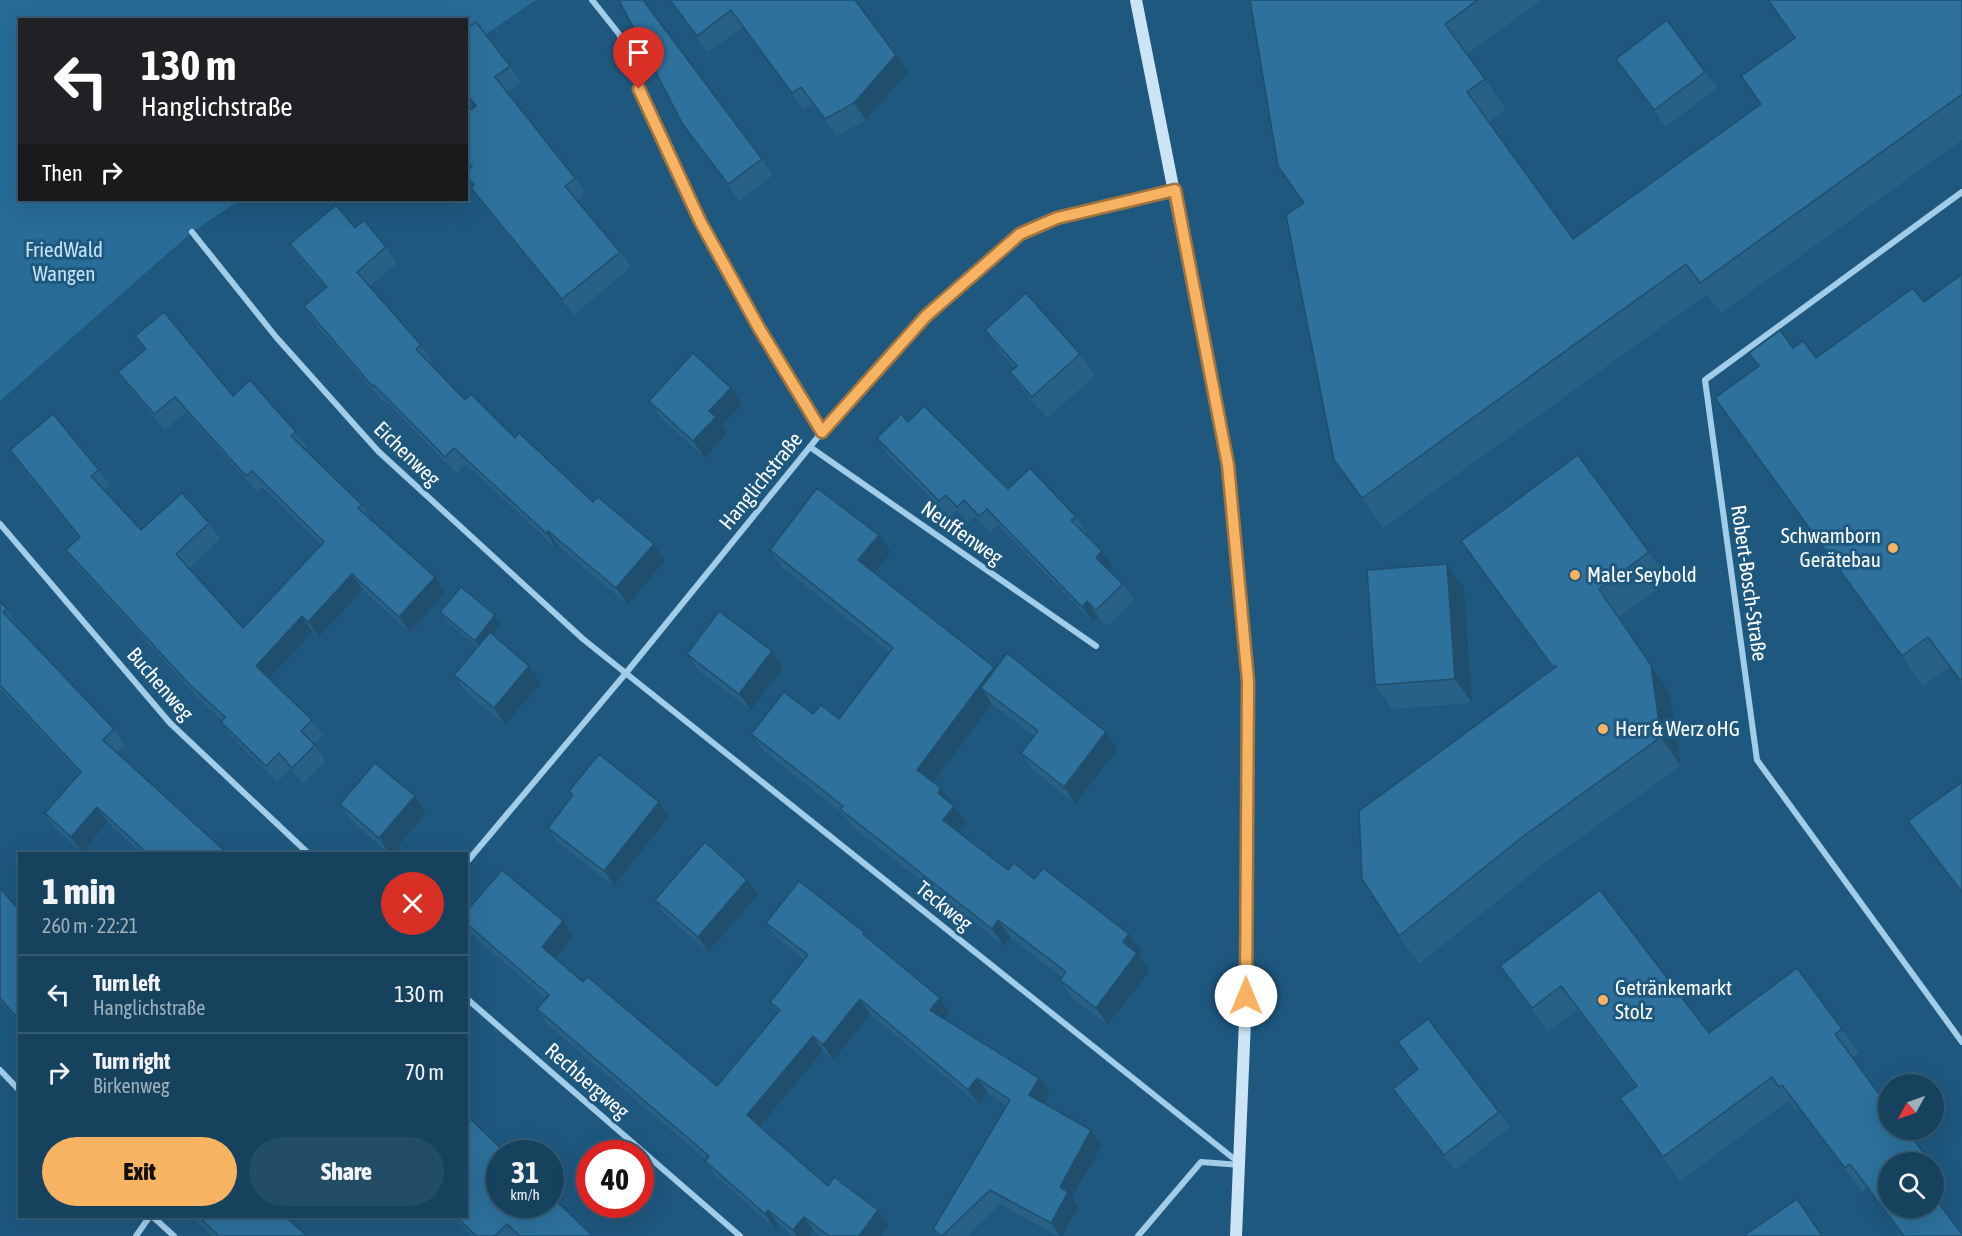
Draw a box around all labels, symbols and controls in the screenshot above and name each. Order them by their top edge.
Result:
pin [613,27,664,89]
icon: arrive [622,36,655,69]
text: 130 m [141,41,236,89]
icon: left [42,42,120,120]
text: Hanglichstraße [141,91,293,122]
icon: right [95,156,128,189]
text: Then [42,160,83,186]
park label: FriedWald Wangen [25,237,103,285]
street label: Eichenweg [370,416,446,491]
street label: Hanglichstraße [714,427,807,534]
street label: Neuffenweg [917,495,1008,569]
street label: Robert-Bosch-Straße [1727,503,1773,662]
place label: Schwamborn Gerätebau [1781,523,1881,571]
marker: Schwamborn Gerätebau [1886,541,1900,555]
place label: Maler Seybold [1587,562,1697,586]
marker: Maler Seybold [1568,568,1582,582]
street label: Buchenweg [123,642,199,725]
place label: Herr & Werz oHG [1615,716,1740,740]
marker: Herr & Werz oHG [1596,722,1610,736]
text: 1 min [42,870,116,912]
button: close [381,872,444,935]
street label: Teckweg [912,875,978,935]
text: 260 m · 22:21 [42,914,138,937]
position arrow [1214,964,1278,1028]
text: Turn left [93,970,160,996]
place label: Getränkemarkt Stolz [1615,975,1732,1023]
icon: left [42,978,75,1011]
text: 130 m [394,981,444,1007]
marker: Getränkemarkt Stolz [1596,993,1610,1007]
text: Hanglichstraße [93,996,205,1019]
street label: Rechbergweg [541,1037,634,1123]
text: Turn right [93,1048,170,1074]
icon: right [42,1056,75,1089]
text: 70 m [404,1059,444,1085]
text: Birkenweg [93,1074,170,1097]
north arrow [1878,1074,1944,1140]
map controls [1878,1074,1944,1218]
button: Exit [42,1137,237,1206]
button: Share [249,1137,444,1206]
speed limit sign: 40 [576,1140,654,1218]
button: search [1878,1152,1944,1218]
text: 31 [511,1155,539,1189]
text: km/h [510,1186,540,1203]

